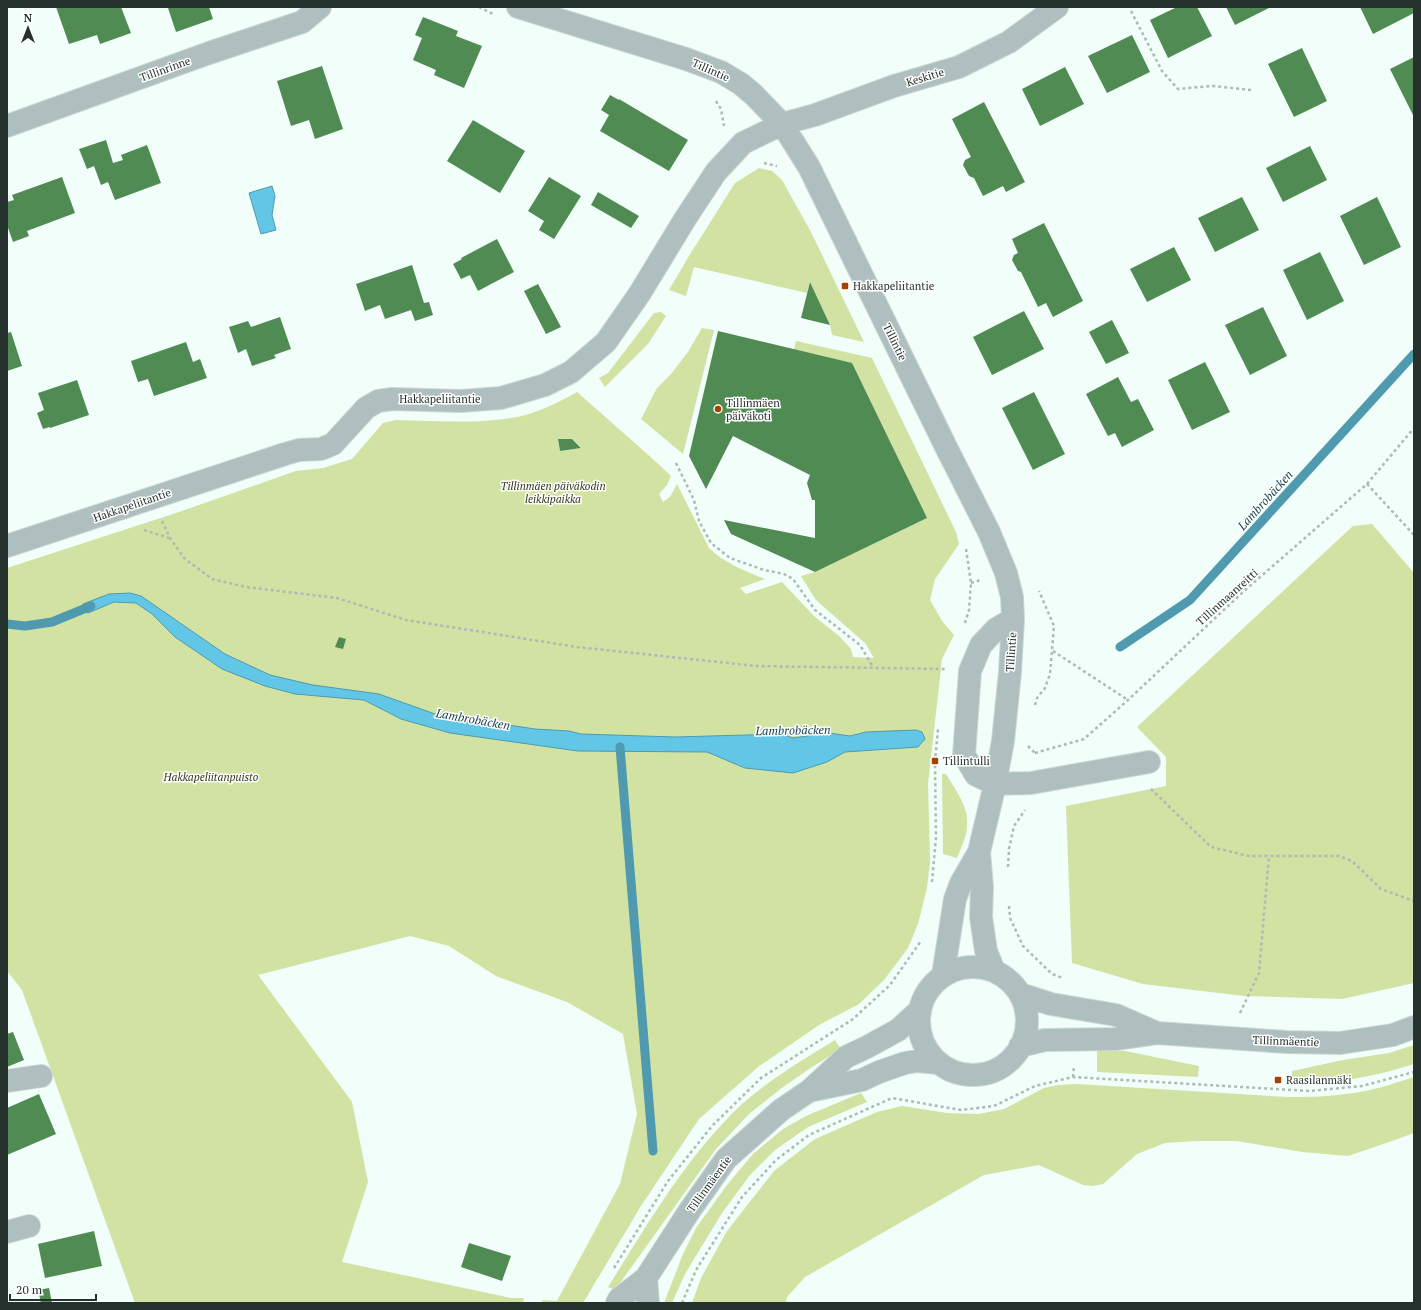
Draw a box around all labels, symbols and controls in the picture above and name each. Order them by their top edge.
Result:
north arrow [8,8,48,48]
text: N [24,11,33,25]
street label: Tillinrinne [138,53,193,85]
street label: Tillintie [690,56,732,85]
street label: Keskitie [904,65,946,89]
place label: Hakkapeliitantie [853,279,935,293]
marker: Hakkapeliitantie [840,281,850,291]
street label: Tillintie [880,321,910,363]
street label: Hakkapeliitantie [399,392,481,406]
place label: Tillinmäen päiväkoti [726,396,780,423]
marker: Tillinmäen päiväkoti [713,404,723,414]
water label: Lambrobäcken [1234,467,1296,534]
park label: Tillinmäen päiväkodin leikkipaikka [501,479,605,506]
street label: Hakkapeliitantie [91,485,173,525]
street label: Tillinmaanreitti [1193,566,1261,628]
street label: Tillintie [1003,631,1019,672]
water label: Lambrobäcken [434,705,511,733]
water label: Lambrobäcken [754,722,831,738]
place label: Tillintulli [943,754,990,768]
marker: Tillintulli [930,756,940,766]
park label: Hakkapeliitanpuisto [163,770,259,784]
street label: Tillinmäentie [1252,1033,1320,1049]
place label: Raasilanmäki [1286,1073,1352,1087]
marker: Raasilanmäki [1273,1075,1283,1085]
street label: Tillinmäentie [684,1153,735,1215]
scale bar [10,1276,96,1302]
text: 20 m [16,1282,43,1297]

